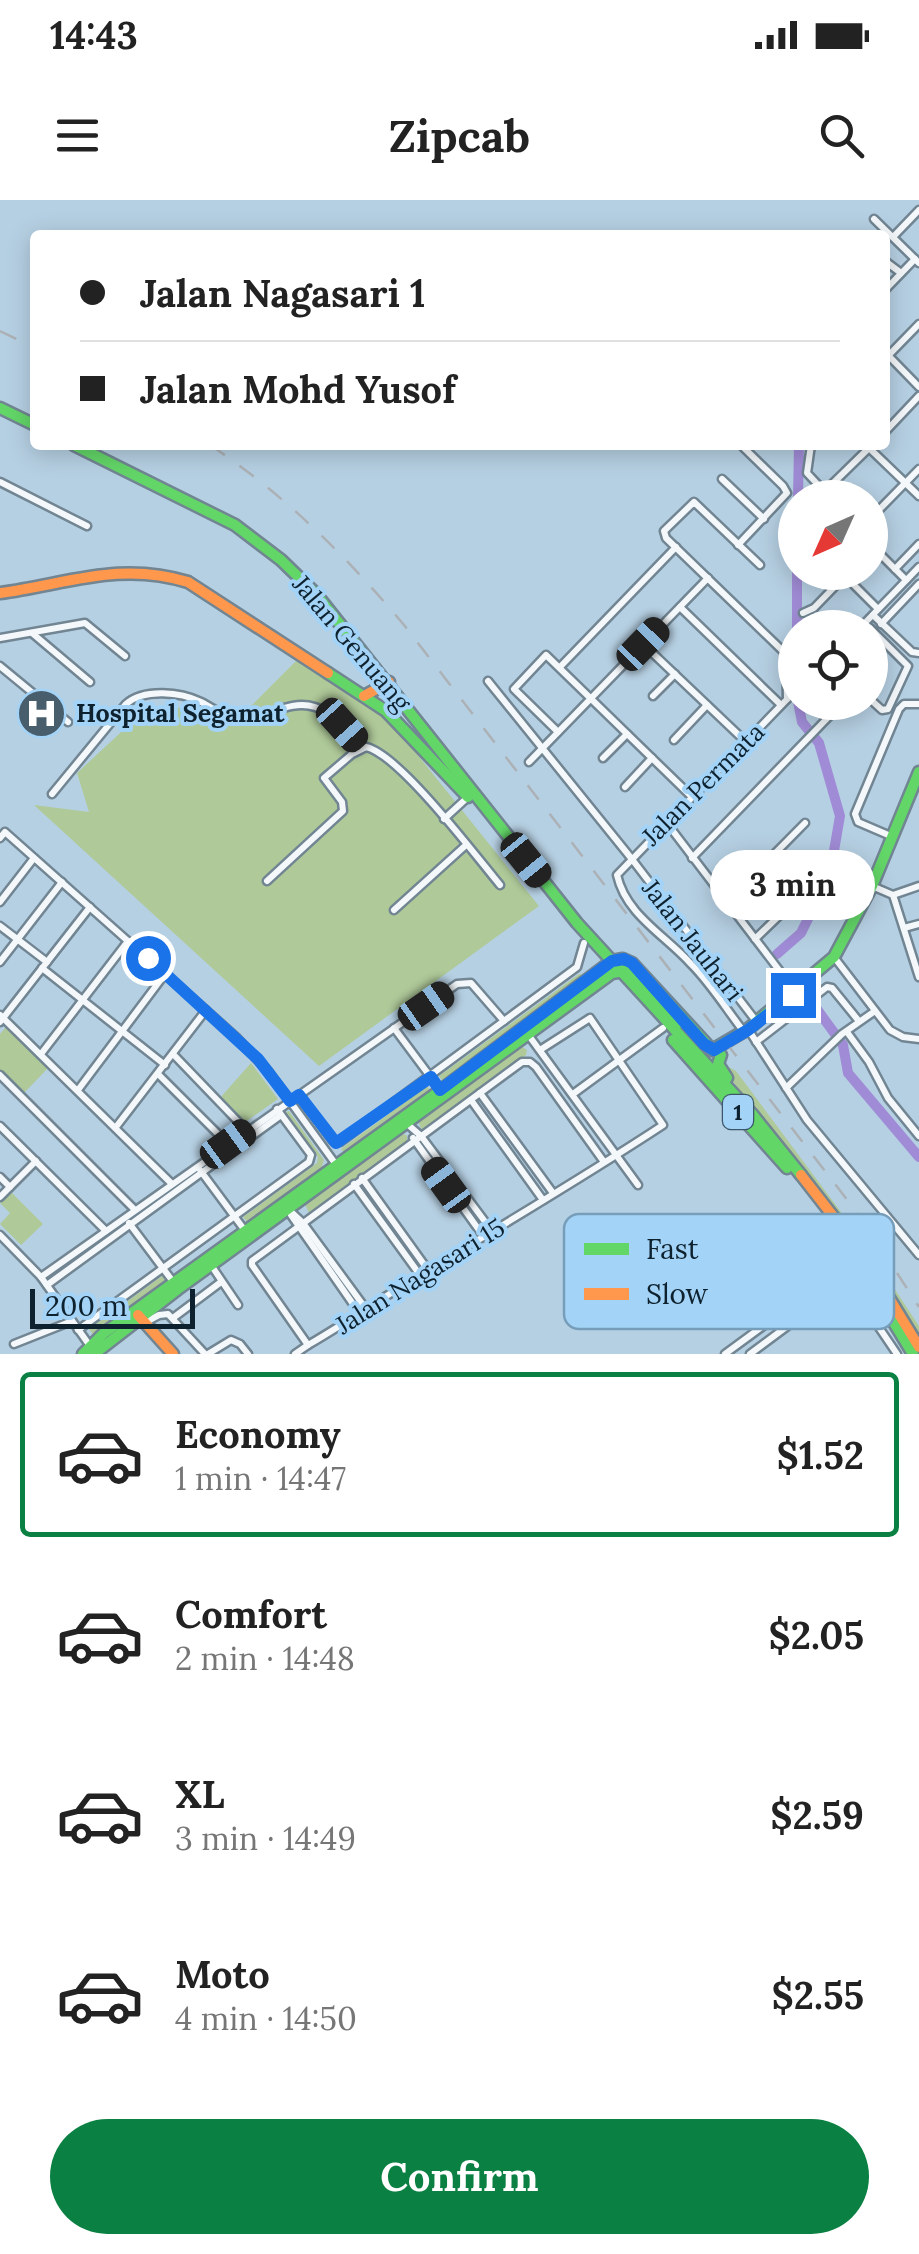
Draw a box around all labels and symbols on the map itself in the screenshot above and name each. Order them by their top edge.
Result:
north arrow [778,480,888,590]
street label: Jalan Genuang [285,568,419,718]
car [611,612,675,676]
hospital icon: Hospital Segamat [15,687,67,739]
car [311,693,373,757]
place label: Hospital Segamat [76,697,285,729]
street label: Jalan Permata [634,716,771,853]
car [495,827,557,893]
callout: 3 min [710,850,876,920]
street label: Jalan Jauhari [635,872,750,1007]
route start [126,936,171,981]
route end [771,973,816,1018]
car [393,977,459,1035]
road number: 1 [723,1095,753,1129]
car [195,1114,261,1174]
car [416,1152,476,1218]
street label: Jalan Nagasari 15 [329,1211,511,1341]
legend [564,1214,894,1329]
text: Fast [646,1231,699,1267]
text: Slow [646,1276,709,1312]
scale bar [30,1284,195,1328]

